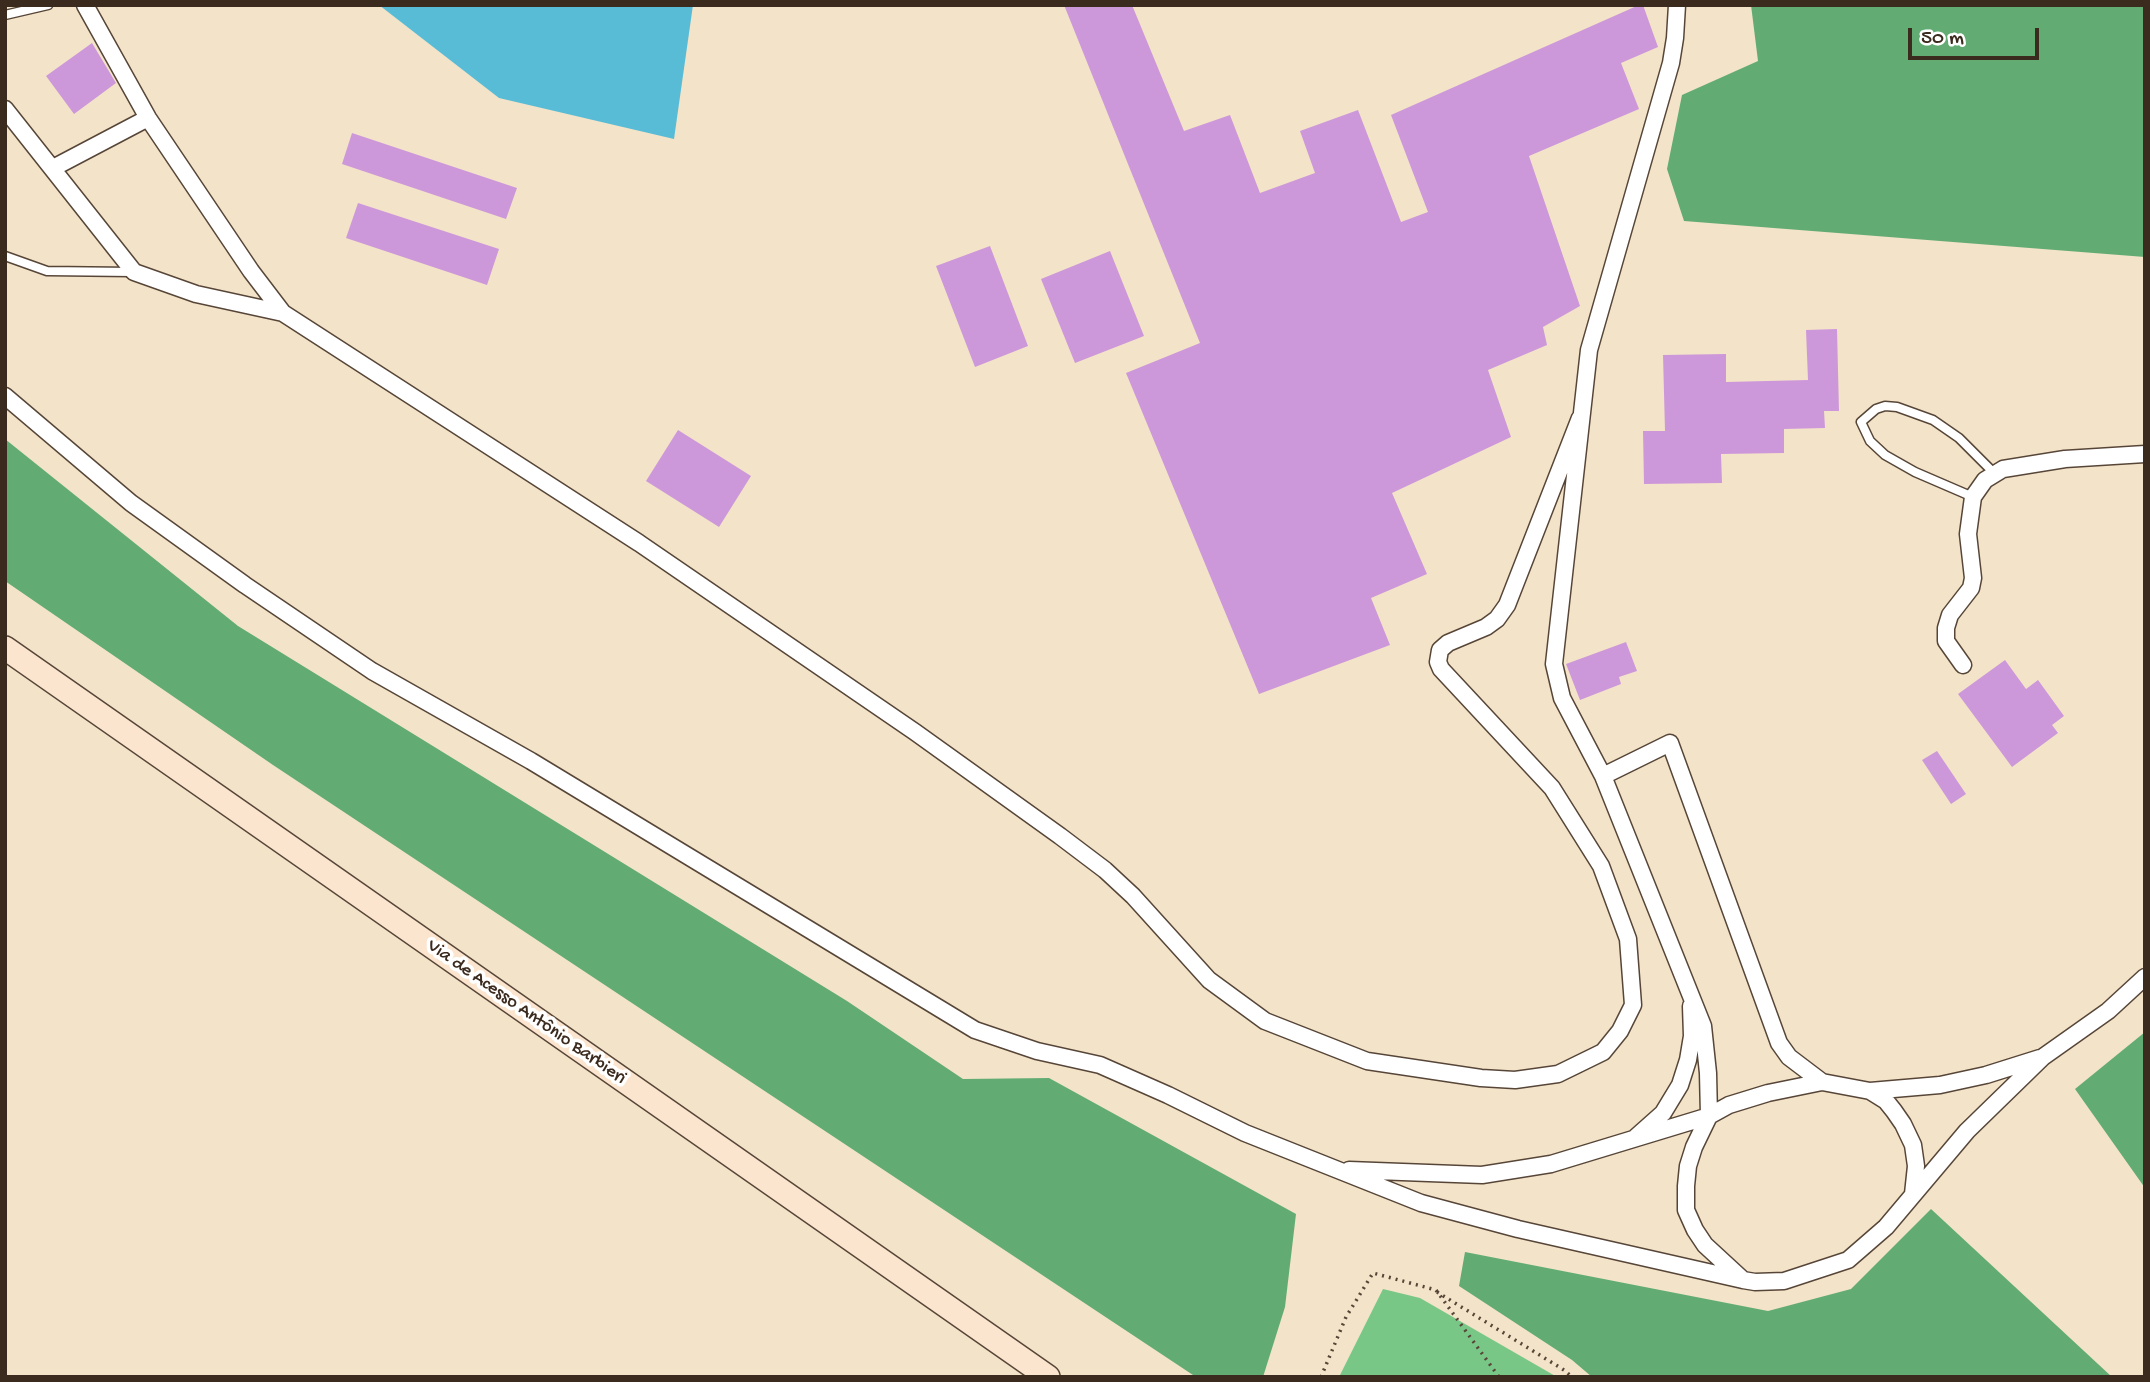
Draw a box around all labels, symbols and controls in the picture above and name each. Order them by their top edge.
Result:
scale bar [1912,14,2043,58]
text: 50 m [1921,27,1964,52]
street label: Via de Acesso Antônio Barbieri [422,935,630,1091]

